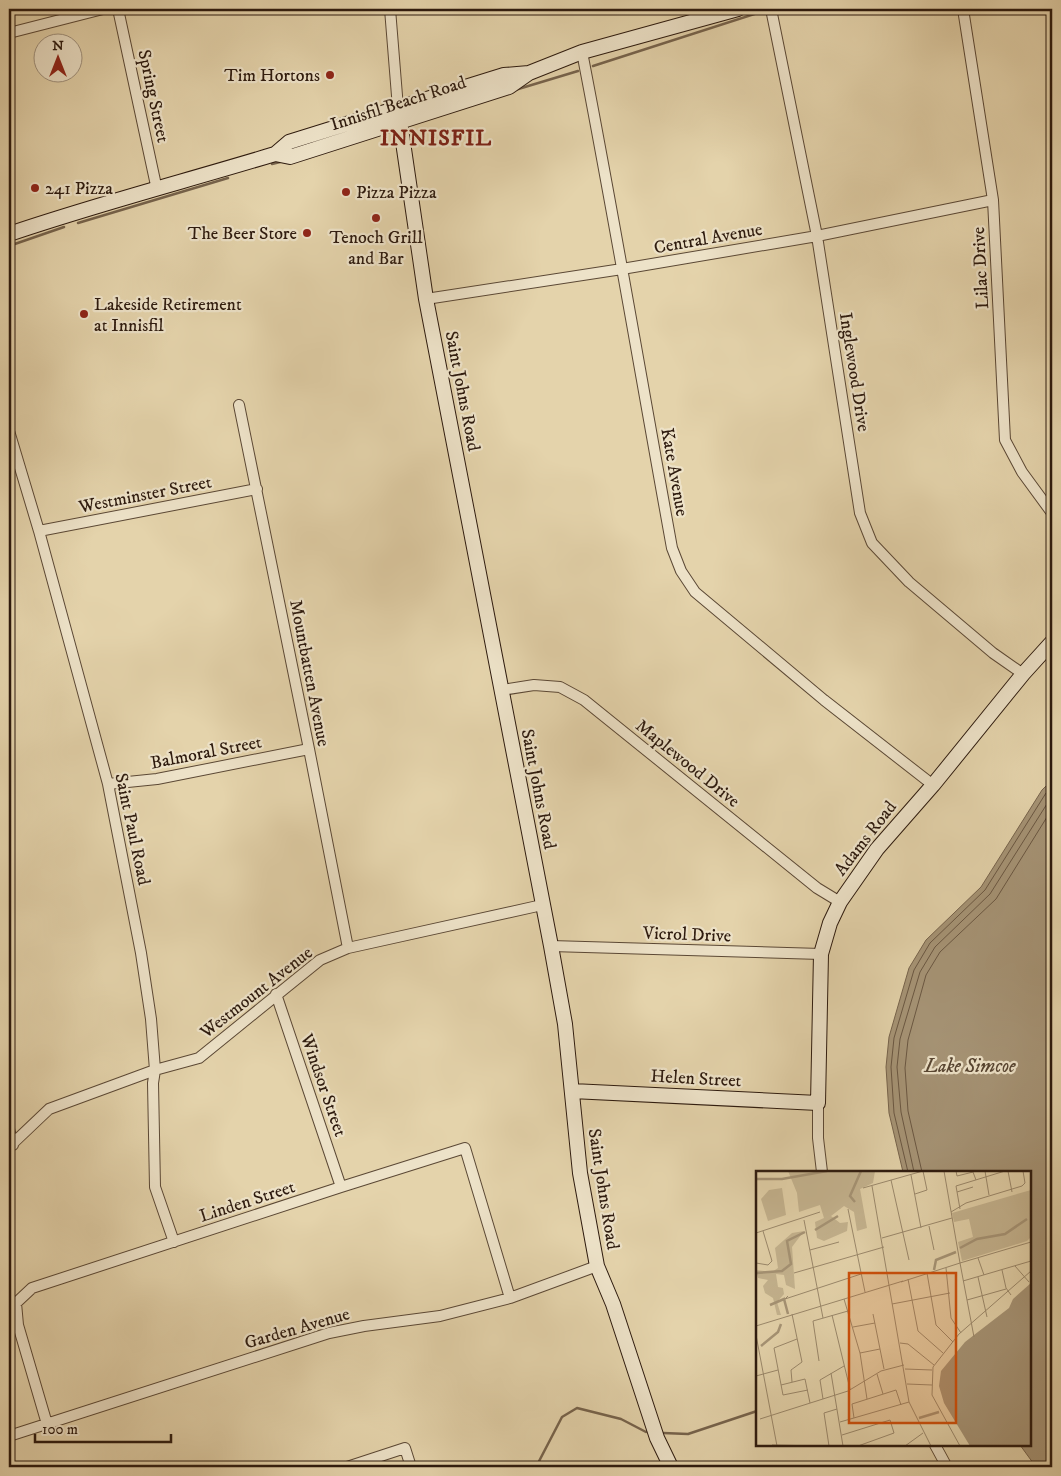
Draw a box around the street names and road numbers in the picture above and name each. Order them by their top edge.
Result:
street label: Spring Street [132,48,174,145]
street label: Innisfil Beach Road [328,72,469,136]
street label: Central Avenue [652,219,764,259]
street label: Lilac Drive [968,226,994,310]
street label: Inglewood Drive [834,311,874,433]
street label: Saint Johns Road [440,329,484,453]
street label: Kate Avenue [655,426,693,518]
street label: Westminster Street [76,471,214,519]
street label: Mountbatten Avenue [284,598,334,748]
street label: Maplewood Drive [631,715,744,813]
street label: Saint Johns Road [516,727,560,851]
street label: Balmoral Street [149,731,264,775]
street label: Saint Paul Road [109,771,155,887]
street label: Adams Road [830,797,902,880]
street label: Vicrol Drive [641,922,732,948]
street label: Westmount Avenue [195,942,317,1044]
street label: Windsor Street [295,1030,351,1140]
street label: Helen Street [650,1066,742,1092]
street label: Saint Johns Road [583,1127,623,1251]
street label: Linden Street [197,1176,298,1228]
street label: Garden Avenue [242,1303,352,1354]

